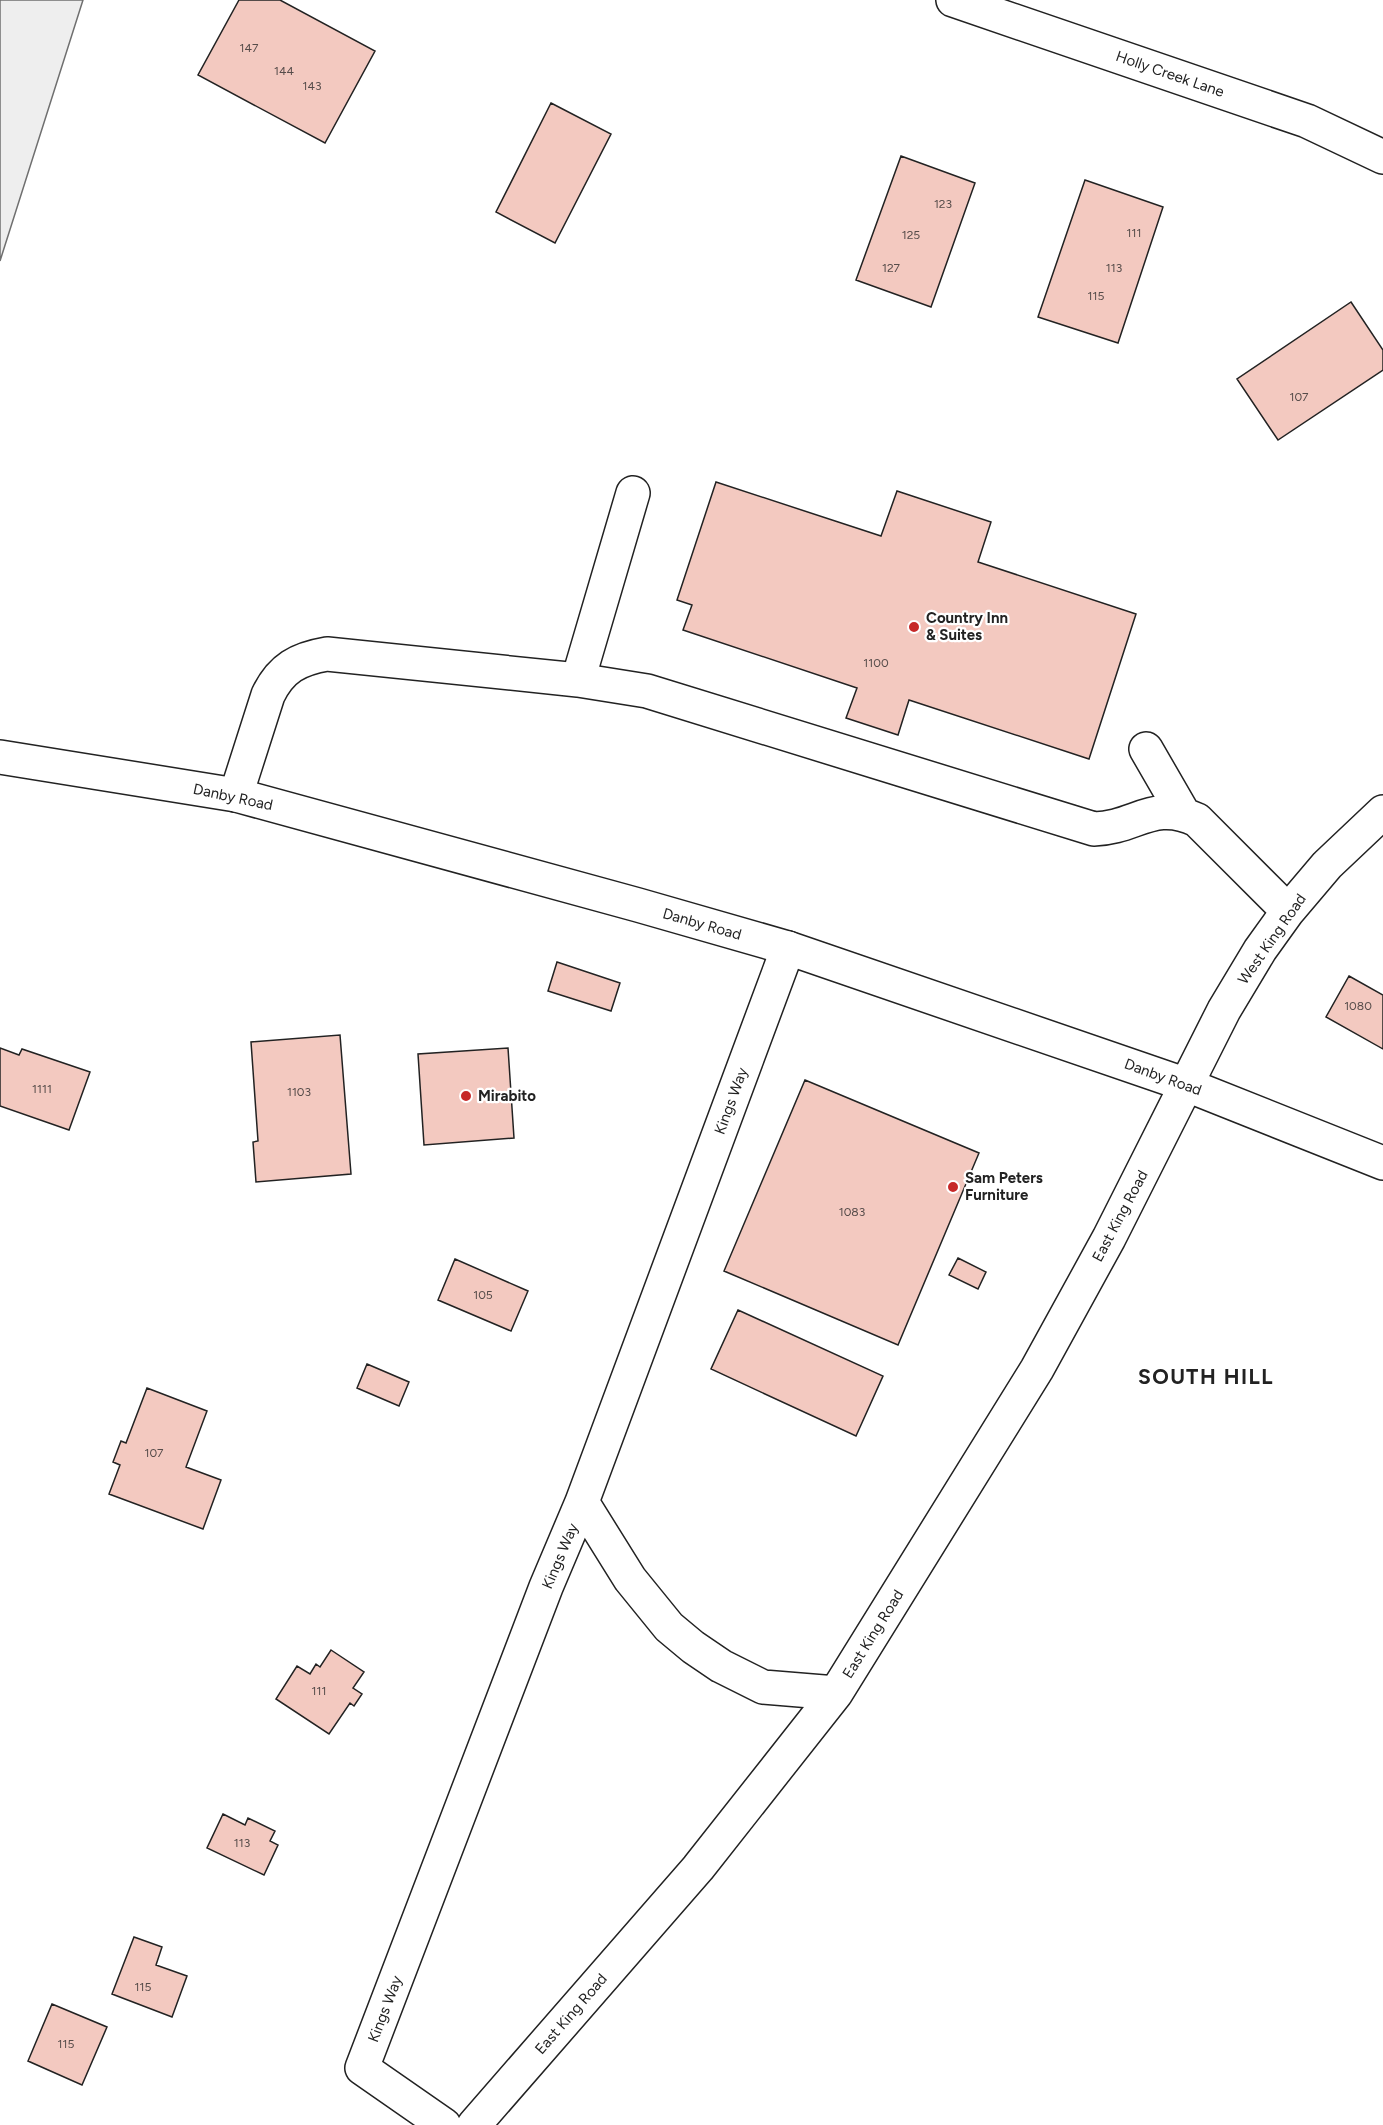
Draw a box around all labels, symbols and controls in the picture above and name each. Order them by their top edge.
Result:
house number: 147 [240,41,259,55]
street label: Holly Creek Lane [1113,47,1227,101]
house number: 144 [274,64,294,78]
house number: 143 [303,79,321,93]
house number: 123 [934,197,952,211]
house number: 111 [1127,226,1141,240]
house number: 125 [902,228,920,242]
house number: 127 [882,261,901,275]
house number: 113 [1106,261,1122,275]
house number: 115 [1088,289,1105,303]
house number: 107 [1289,390,1309,404]
place label: Country Inn & Suites [926,609,1008,644]
marker: Country Inn & Suites [907,620,921,634]
house number: 1100 [863,656,889,670]
street label: Danby Road [191,780,275,814]
street label: West King Road [1234,890,1310,988]
street label: Danby Road [661,904,743,944]
house number: 1080 [1344,999,1372,1013]
street label: Danby Road [1122,1055,1204,1099]
street label: Kings Way [711,1065,751,1137]
house number: 1111 [32,1082,52,1096]
house number: 1103 [287,1085,311,1099]
place label: Mirabito [478,1087,536,1105]
marker: Mirabito [459,1089,473,1103]
street label: East King Road [1088,1167,1152,1265]
place label: Sam Peters Furniture [965,1169,1043,1204]
marker: Sam Peters Furniture [946,1180,960,1194]
house number: 1083 [839,1205,865,1219]
house number: 105 [473,1288,493,1302]
district label: SOUTH HILL [1138,1364,1274,1389]
house number: 107 [144,1446,164,1460]
street label: Kings Way [538,1520,582,1592]
street label: East King Road [839,1586,907,1682]
house number: 111 [312,1684,326,1698]
house number: 113 [234,1836,250,1850]
street label: East King Road [531,1970,611,2058]
street label: Kings Way [364,1973,406,2045]
house number: 115 [135,1980,152,1994]
house number: 115 [58,2037,75,2051]

